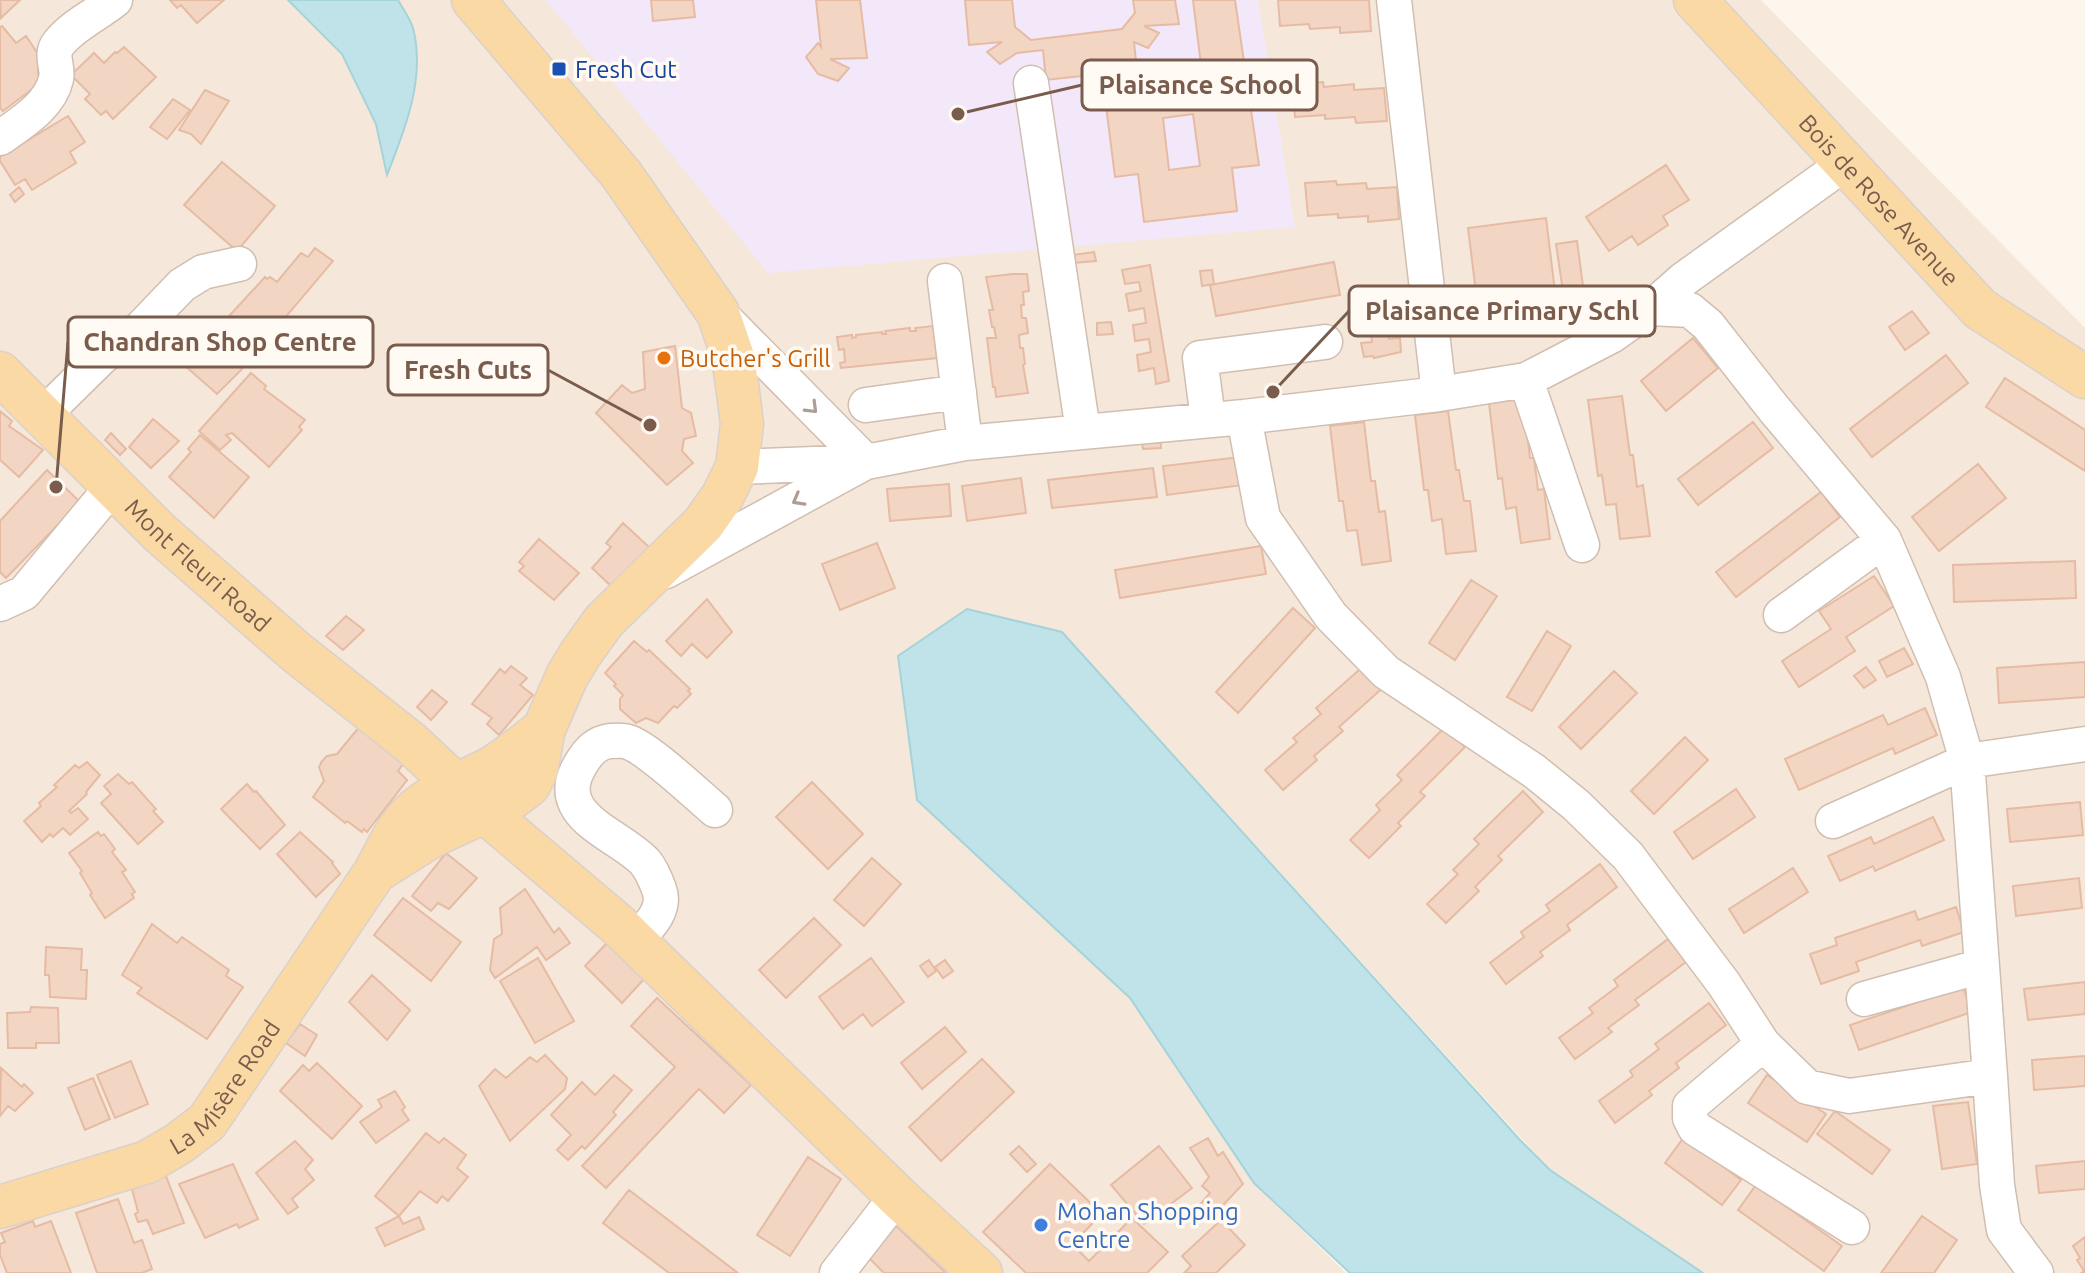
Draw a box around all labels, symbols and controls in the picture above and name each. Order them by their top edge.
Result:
place label: Fresh Cut [575,56,677,83]
marker: Fresh Cut [550,60,568,78]
callout: Plaisance School [1082,60,1317,110]
text: Plaisance School [1099,70,1302,99]
street label: Bois de Rose Avenue [1794,109,1965,291]
callout: Plaisance Primary Schl [1349,286,1655,336]
text: Plaisance Primary Schl [1365,296,1639,325]
callout: Chandran Shop Centre [68,317,373,367]
text: Chandran Shop Centre [83,327,357,356]
callout: Fresh Cuts [388,345,548,395]
place label: Butcher's Grill [680,345,831,372]
marker: Butcher's Grill [655,349,673,367]
text: Fresh Cuts [404,355,532,384]
one-way arrow [803,399,818,413]
one-way arrow [792,491,806,506]
street label: Mont Fleuri Road [120,493,276,637]
street label: La Misère Road [165,1015,285,1159]
place label: Mohan Shopping Centre [1057,1198,1239,1253]
marker: Mohan Shopping Centre [1032,1216,1050,1234]

